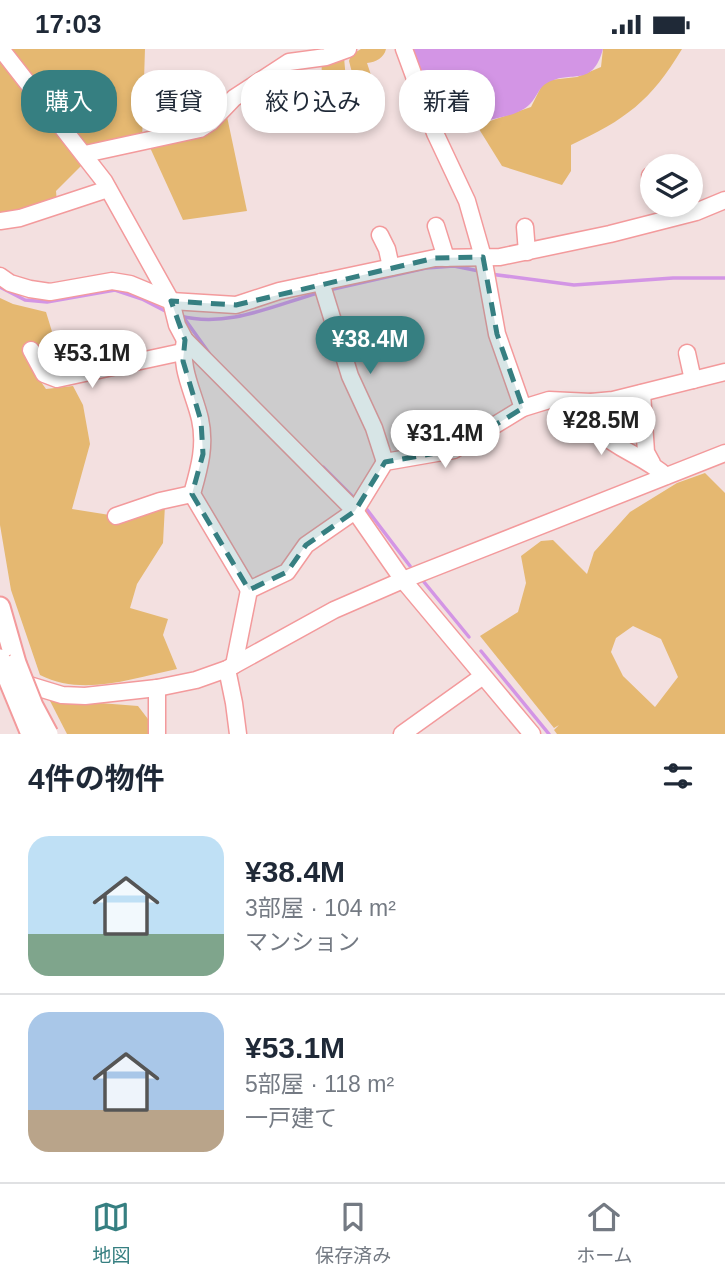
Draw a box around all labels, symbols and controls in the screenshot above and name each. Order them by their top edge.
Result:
text: 17:03 [35,9,102,39]
chip: 購入 [21,70,117,133]
chip: 賃貸 [131,70,227,133]
chip: 絞り込み [241,70,385,133]
chip: 新着 [399,70,495,133]
map controls [640,154,703,217]
button: layers [640,154,703,217]
pin: ¥38.4M [313,317,427,376]
text: ¥38.4M [332,326,408,352]
pin: ¥53.1M [35,331,149,390]
text: ¥53.1M [54,340,130,366]
pin: ¥28.5M [544,397,658,457]
text: ¥28.5M [563,407,639,433]
pin: ¥31.4M [388,411,502,470]
text: ¥31.4M [407,420,483,446]
icon: filters [659,757,697,795]
text: 4件の物件 [28,762,165,795]
text: ¥38.4M [245,855,345,888]
icon: home [84,864,168,948]
text: 3部屋 · 104 m² [245,895,396,921]
text: マンション [245,929,360,955]
text: ¥53.1M [245,1031,345,1064]
icon: home [84,1040,168,1124]
text: 5部屋 · 118 m² [245,1071,394,1097]
text: 一戸建て [245,1105,337,1131]
tab: 地図 [92,1198,130,1267]
tab: 保存済み [315,1198,391,1267]
tab: ホーム [576,1198,633,1267]

